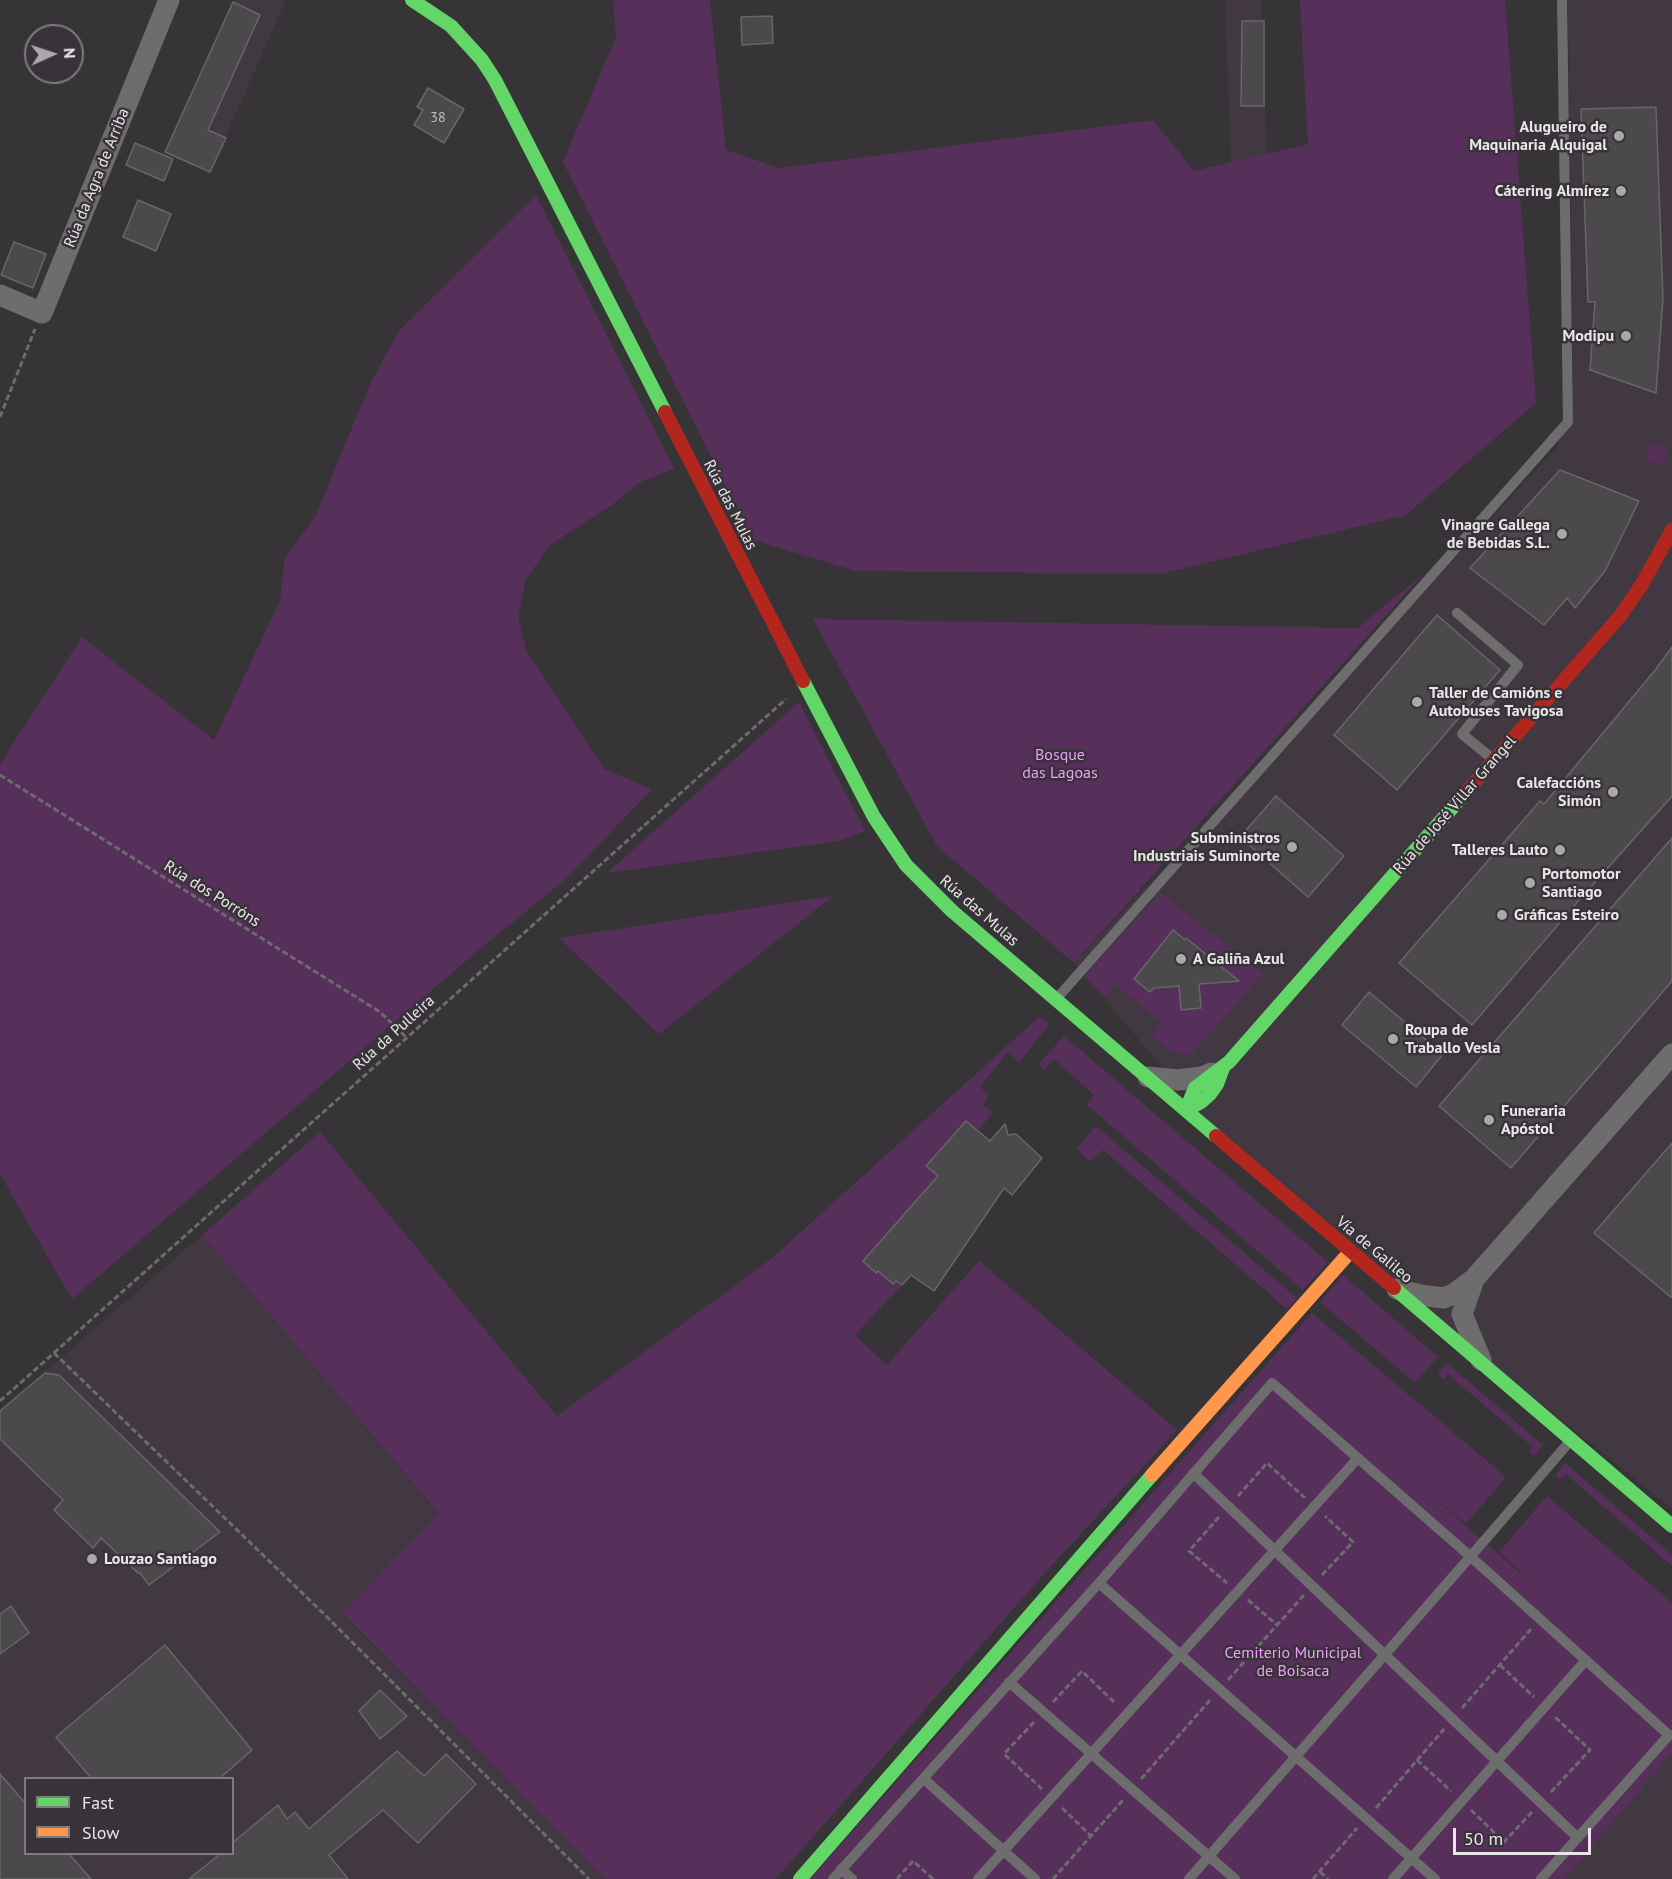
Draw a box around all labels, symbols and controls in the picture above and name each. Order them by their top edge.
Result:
north arrow [24,24,84,84]
text: N [60,47,80,59]
street label: Rúa da Agra de Arriba [60,106,134,250]
house number: 38 [430,110,446,126]
place label: Alugueiro de Maquinaria Alquigal [1469,117,1607,155]
marker: Alugueiro de Maquinaria Alquigal [1612,129,1626,143]
place label: Cátering Almírez [1495,181,1609,201]
marker: Cátering Almírez [1614,184,1628,198]
place label: Modipu [1562,326,1614,346]
marker: Modipu [1619,329,1633,343]
street label: Rúa das Mulas [699,457,761,553]
place label: Vinagre Gallega de Bebidas S.L. [1441,515,1550,553]
marker: Vinagre Gallega de Bebidas S.L. [1555,527,1569,541]
place label: Taller de Camións e Autobuses Tavigosa [1429,683,1563,721]
marker: Taller de Camións e Autobuses Tavigosa [1410,695,1424,709]
street label: Rúa de José Villar Grangel [1390,732,1520,878]
park label: Bosque das Lagoas [1022,745,1098,783]
place label: Calefaccións Simón [1516,773,1601,811]
marker: Calefaccións Simón [1606,785,1620,799]
place label: Subministros Industriais Suminorte [1133,828,1280,866]
marker: Subministros Industriais Suminorte [1285,840,1299,854]
place label: Talleres Lauto [1452,840,1548,860]
marker: Talleres Lauto [1553,843,1567,857]
street label: Rúa dos Porróns [160,857,264,931]
place label: Portomotor Santiago [1542,864,1621,902]
street label: Rúa das Mulas [936,871,1022,951]
marker: Portomotor Santiago [1523,876,1537,890]
place label: Gráficas Esteiro [1514,905,1619,925]
marker: Gráficas Esteiro [1495,908,1509,922]
place label: A Galiña Azul [1193,949,1284,969]
marker: A Galiña Azul [1174,952,1188,966]
street label: Rúa da Pulleira [349,991,439,1075]
place label: Roupa de Traballo Vesla [1405,1020,1500,1058]
marker: Roupa de Traballo Vesla [1386,1032,1400,1046]
place label: Funeraria Apóstol [1501,1101,1566,1139]
marker: Funeraria Apóstol [1482,1113,1496,1127]
street label: Vía de Galileo [1332,1213,1416,1287]
place label: Louzao Santiago [104,1549,217,1569]
marker: Louzao Santiago [85,1552,99,1566]
park label: Cemiterio Municipal de Boisaca [1224,1643,1362,1681]
legend [24,1777,234,1855]
text: Fast [82,1791,114,1814]
scale bar [1456,1816,1594,1854]
text: Slow [82,1821,120,1844]
text: 50 m [1464,1827,1503,1850]

